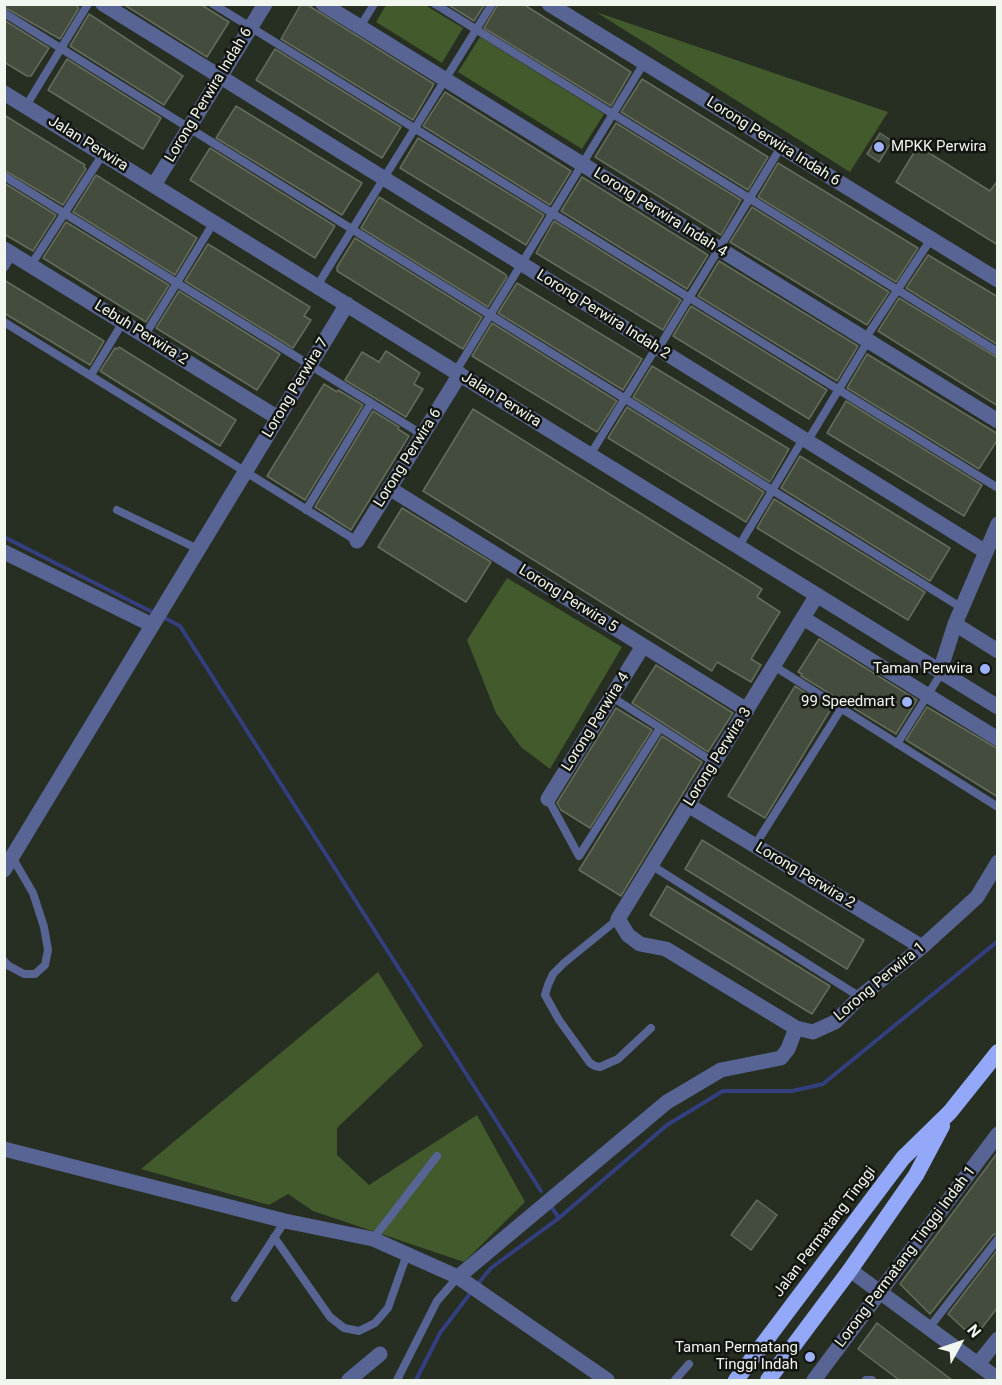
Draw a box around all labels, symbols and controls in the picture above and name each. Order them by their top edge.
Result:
street label: Lorong Perwira Indah 6 [162,24,256,166]
street label: Lorong Perwira Indah 6 [703,94,843,190]
street label: Jalan Perwira [45,112,131,176]
place label: MPKK Perwira [891,138,987,156]
marker: MPKK Perwira [872,140,886,154]
street label: Lorong Perwira Indah 4 [590,165,730,261]
street label: Lorong Perwira Indah 2 [533,267,673,363]
street label: Lebuh Perwira 2 [91,297,191,369]
street label: Lorong Perwira 7 [259,335,333,441]
street label: Jalan Perwira [458,368,544,432]
street label: Lorong Perwira 6 [370,405,446,511]
street label: Lorong Perwira 5 [515,561,621,637]
place label: Taman Perwira [873,660,973,678]
marker: Taman Perwira [978,662,992,676]
street label: Lorong Perwira 4 [558,669,634,775]
place label: 99 Speedmart [801,693,895,711]
marker: 99 Speedmart [900,695,914,709]
street label: Lorong Perwira 3 [680,704,756,810]
street label: Lorong Perwira 2 [752,839,858,913]
street label: Lorong Perwira 1 [831,939,929,1025]
street label: Jalan Permatang Tinggi [770,1163,880,1301]
street label: Lorong Permatang Tinggi Indah 1 [832,1163,980,1351]
north arrow [930,1313,990,1373]
text: N [963,1321,985,1342]
place label: Taman Permatang Tinggi Indah [675,1339,798,1374]
marker: Taman Permatang Tinggi Indah [803,1350,817,1364]

